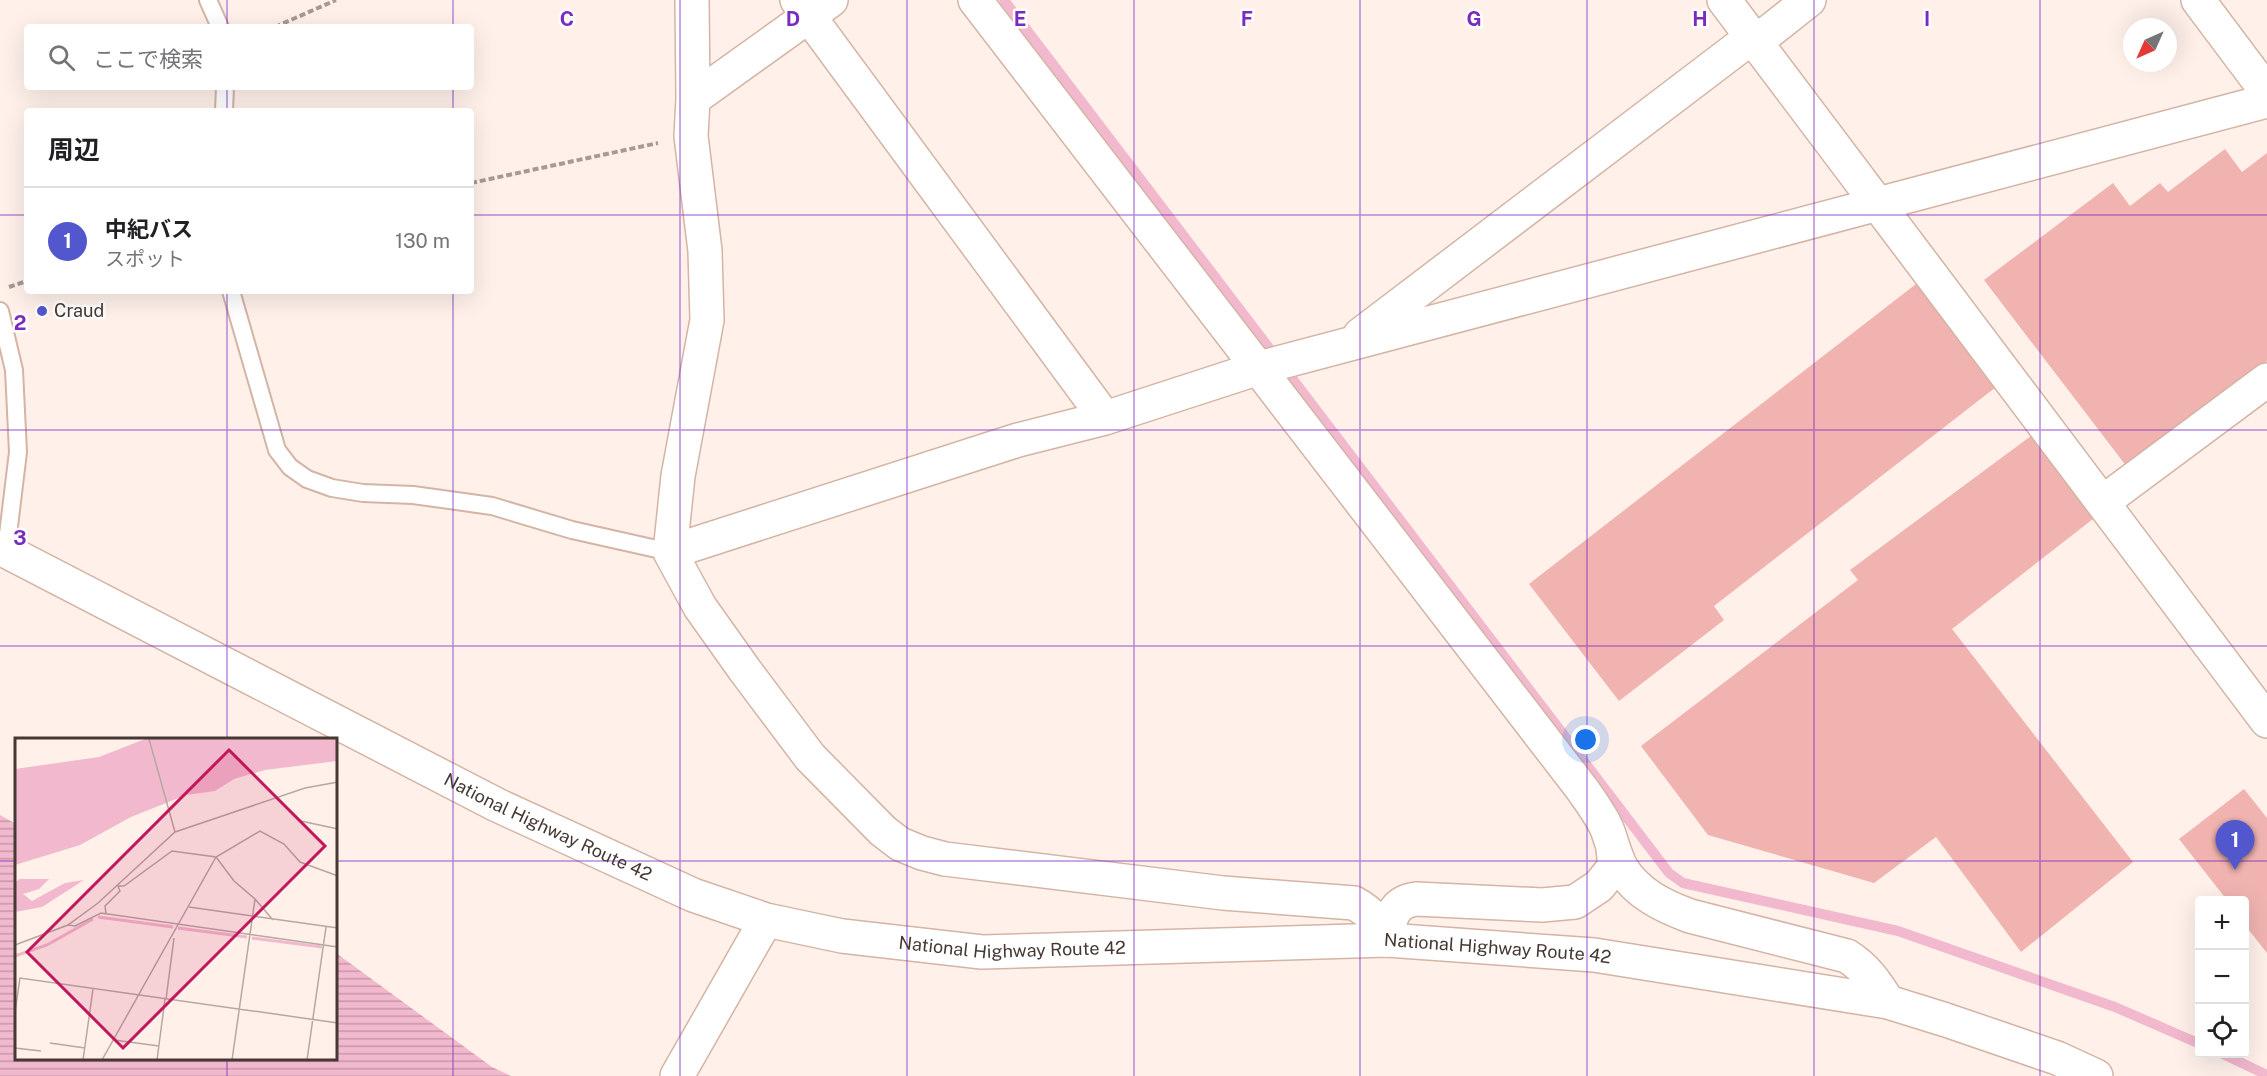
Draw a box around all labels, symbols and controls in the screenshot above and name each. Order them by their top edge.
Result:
text: C [560,7,574,31]
text: D [786,7,800,31]
text: E [1014,7,1026,31]
text: F [1241,7,1253,31]
text: G [1466,7,1482,31]
text: H [1692,7,1708,31]
text: I [1924,7,1930,31]
north arrow [2123,18,2177,72]
search box [24,24,474,90]
icon: search [45,41,78,74]
text: ここで検索 [93,46,203,72]
text: 周辺 [48,134,100,165]
text: 中紀バス [105,216,193,242]
text: 1 [63,229,72,253]
text: 130 m [395,229,450,253]
text: スポット [105,247,185,271]
place label: Craud [54,300,104,321]
marker: Craud [35,304,49,318]
text: 2 [14,311,26,335]
text: 3 [13,526,27,550]
your location [1571,725,1600,754]
inset map [15,738,338,1061]
street label: National Highway Route 42 [441,768,655,885]
pin: 1 [2216,820,2254,870]
map controls [2195,896,2249,1058]
button: + [2195,896,2249,950]
street label: National Highway Route 42 [1383,929,1613,968]
street label: National Highway Route 42 [898,932,1126,962]
button: − [2195,950,2249,1004]
button: locate [2195,1004,2249,1058]

